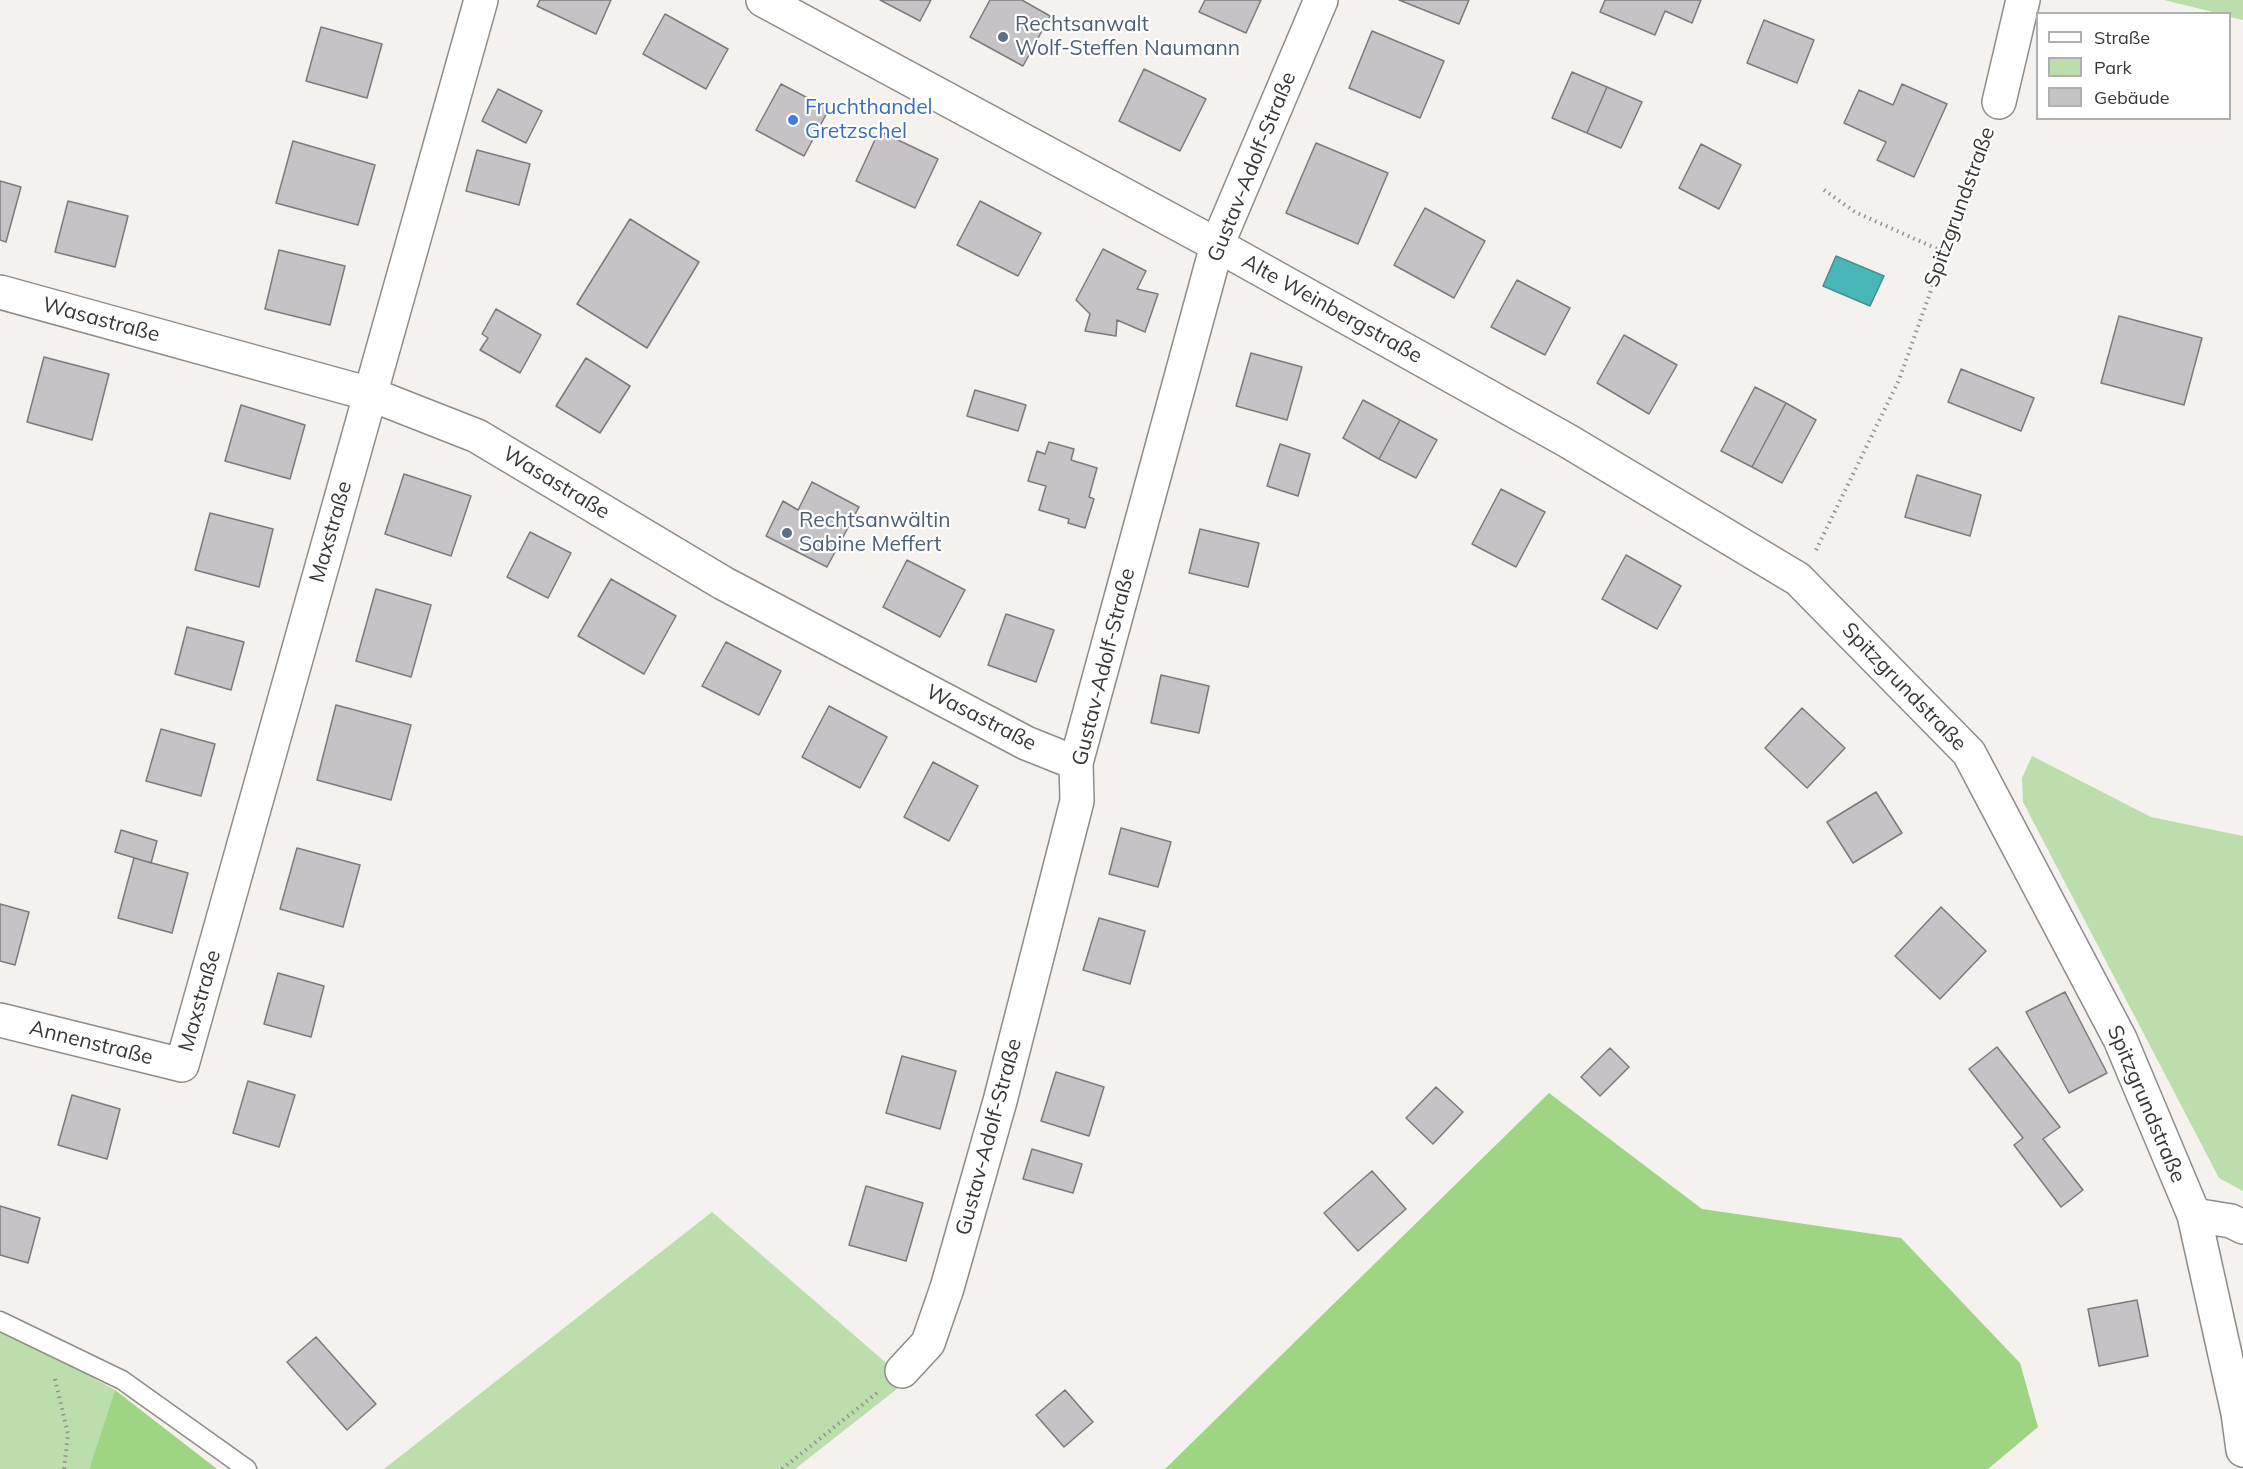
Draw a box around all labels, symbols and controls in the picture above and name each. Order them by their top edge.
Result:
place label: Rechtsanwalt Wolf-Steffen Naumann [1015,12,1240,62]
legend [2036,12,2231,120]
text: Straße [2094,26,2150,49]
marker: Rechtsanwalt Wolf-Steffen Naumann [996,30,1010,44]
text: Park [2094,56,2132,79]
street label: Gustav-Adolf-Straße [1202,68,1302,266]
text: Gebäude [2094,86,2170,109]
place label: Fruchthandel Gretzschel [805,95,933,145]
marker: Fruchthandel Gretzschel [786,113,800,127]
street label: Spitzgrundstraße [1919,123,2001,291]
street label: Alte Weinbergstraße [1238,249,1426,369]
street label: Wasastraße [40,292,162,348]
street label: Wasastraße [498,441,614,525]
street label: Maxstraße [305,478,357,586]
place label: Rechtsanwältin Sabine Meffert [799,508,950,558]
marker: Rechtsanwältin Sabine Meffert [780,526,794,540]
street label: Gustav-Adolf-Straße [1067,566,1141,768]
street label: Spitzgrundstraße [1836,618,1972,756]
street label: Wasastraße [922,679,1040,757]
street label: Maxstraße [174,947,226,1055]
street label: Annenstraße [27,1015,155,1071]
street label: Spitzgrundstraße [2101,1021,2191,1187]
street label: Gustav-Adolf-Straße [951,1036,1027,1238]

